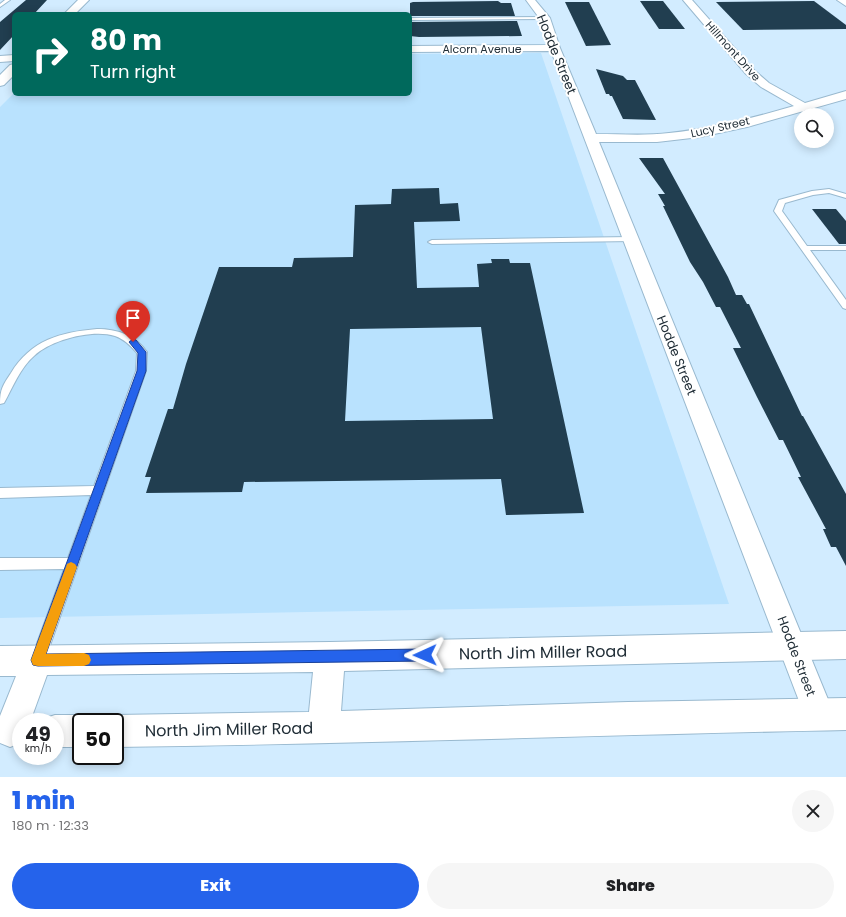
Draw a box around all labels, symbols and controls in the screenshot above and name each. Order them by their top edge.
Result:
street label: Hodde Street [532,11,581,97]
street label: Hillmont Drive [702,18,764,85]
text: 80 m [90,21,162,60]
icon: right [24,28,76,80]
street label: Alcorn Avenue [442,41,522,57]
text: Turn right [90,59,176,84]
map controls [794,108,834,148]
button: search [794,108,834,148]
street label: Lucy Street [689,112,751,142]
pin [116,301,150,342]
icon: arrive [122,307,144,329]
street label: Hodde Street [652,312,701,398]
street label: Hodde Street [773,613,821,699]
position arrow [404,634,446,676]
street label: North Jim Miller Road [459,640,627,665]
speed limit sign: 50 [72,713,124,765]
street label: North Jim Miller Road [145,717,313,742]
text: 49 [25,720,51,748]
text: km/h [25,741,51,756]
text: 1 min [12,784,75,817]
button: close [792,790,834,832]
text: 180 m · 12:33 [12,816,89,835]
button: Exit [12,863,419,909]
button: Share [427,863,834,909]

